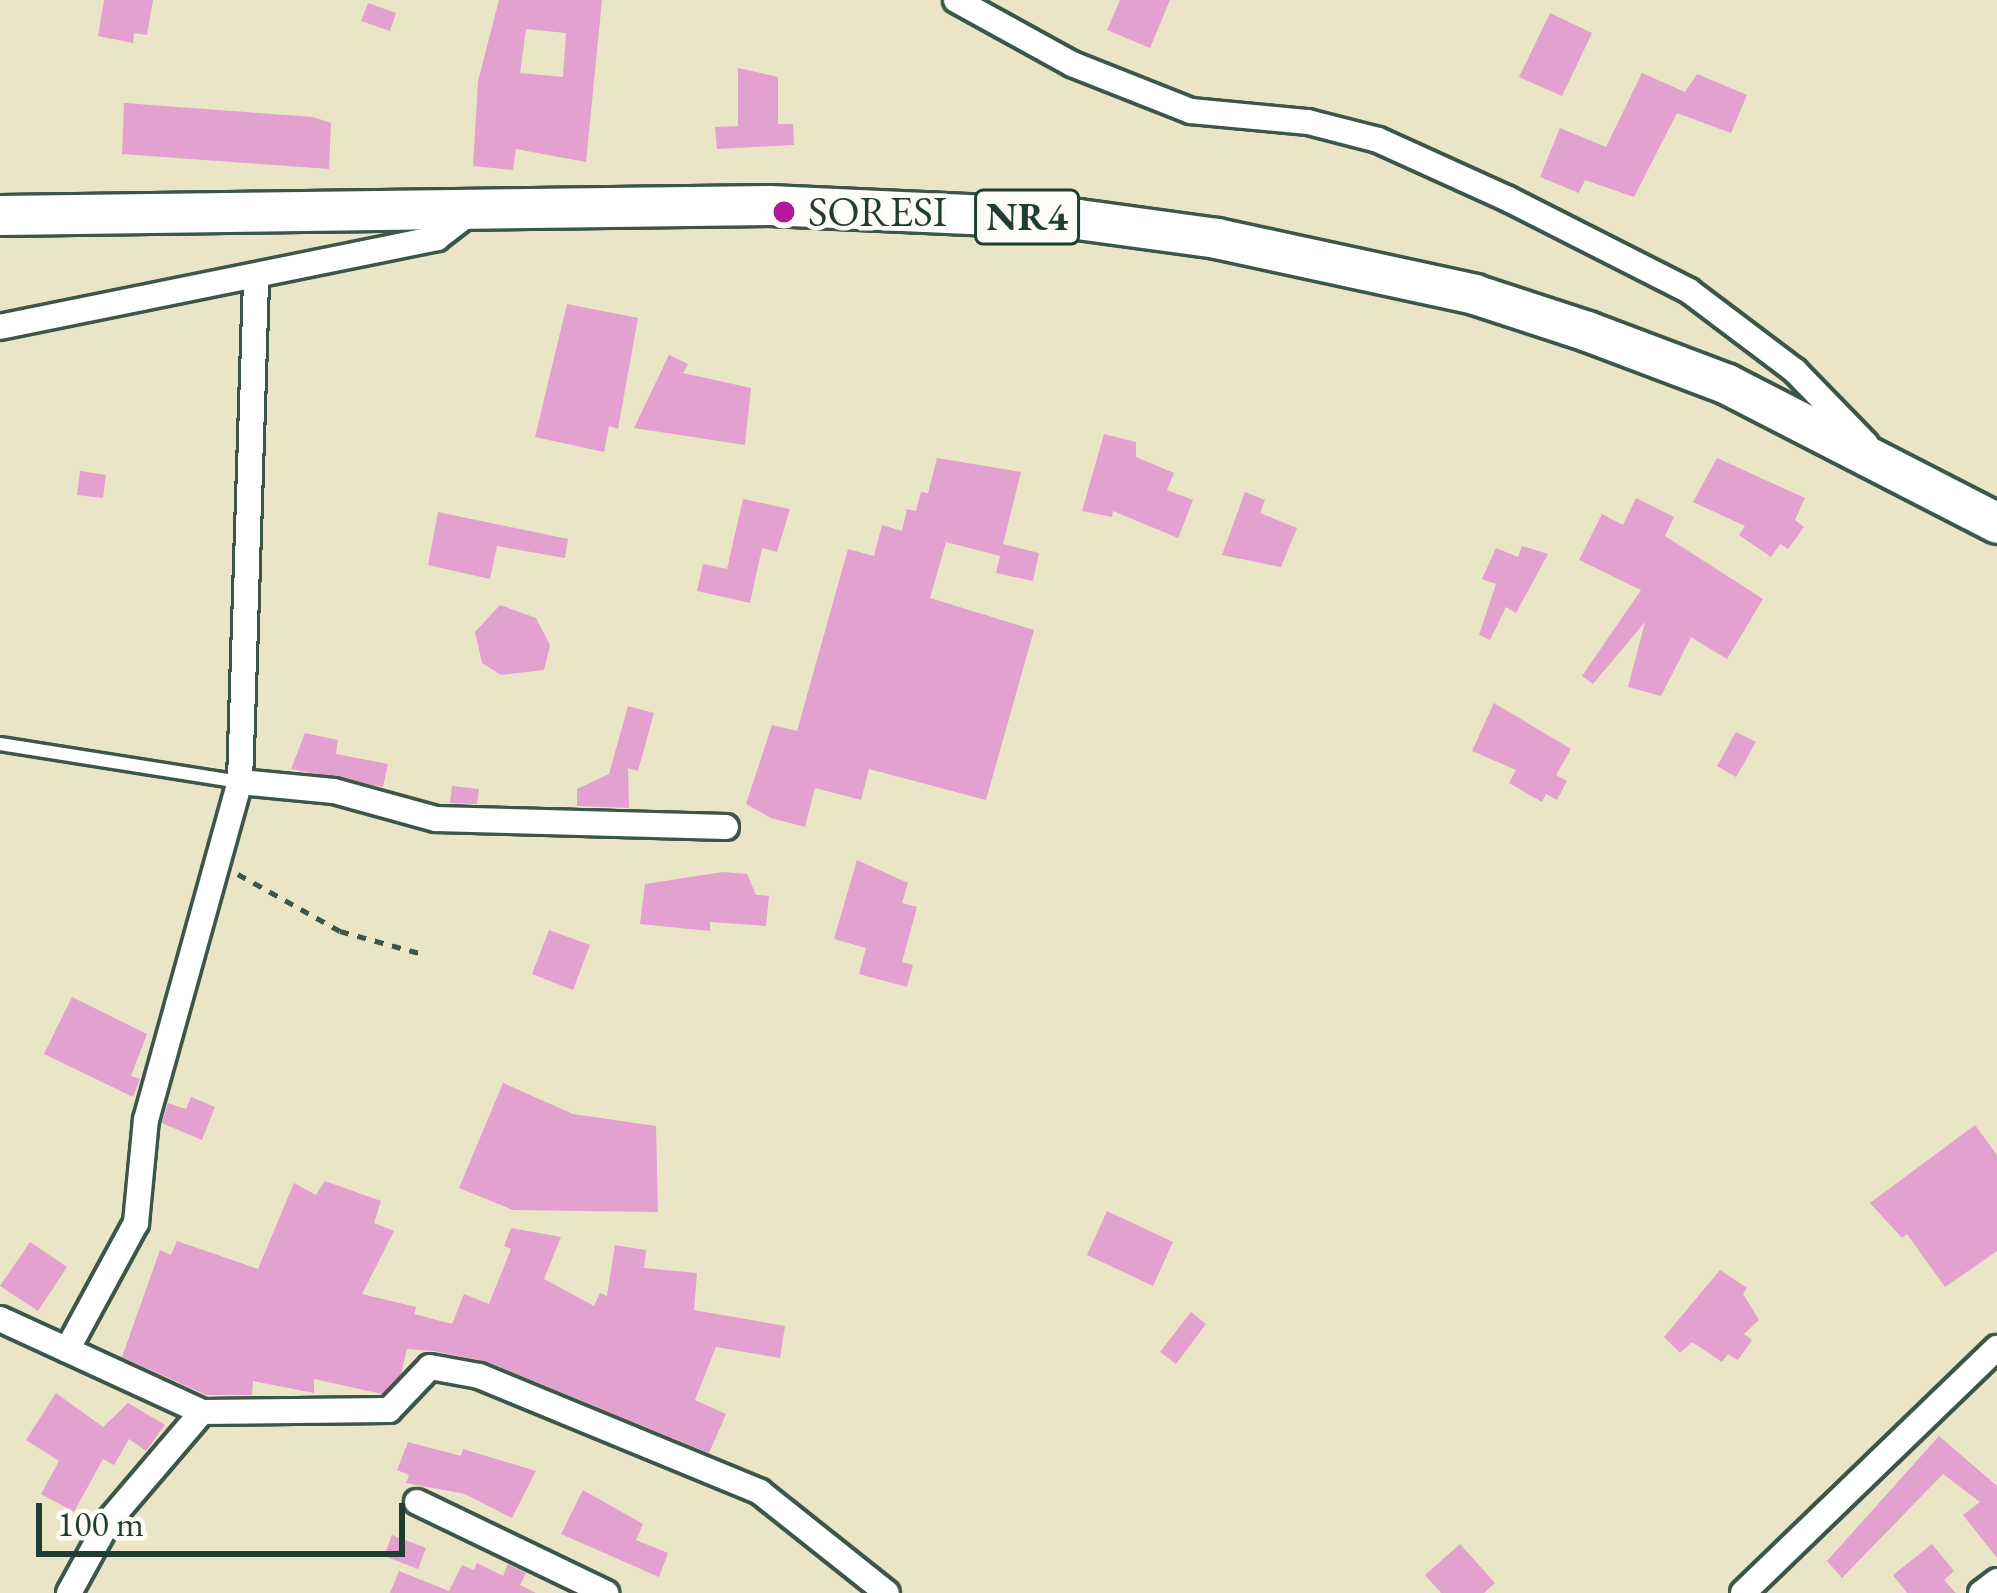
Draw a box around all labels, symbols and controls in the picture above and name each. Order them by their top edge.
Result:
road number: NR4 [973,184,1081,250]
place label: SORESI [808,187,947,237]
marker: SORESI [771,199,797,225]
scale bar [42,1479,411,1553]
text: 100 m [57,1500,144,1547]

